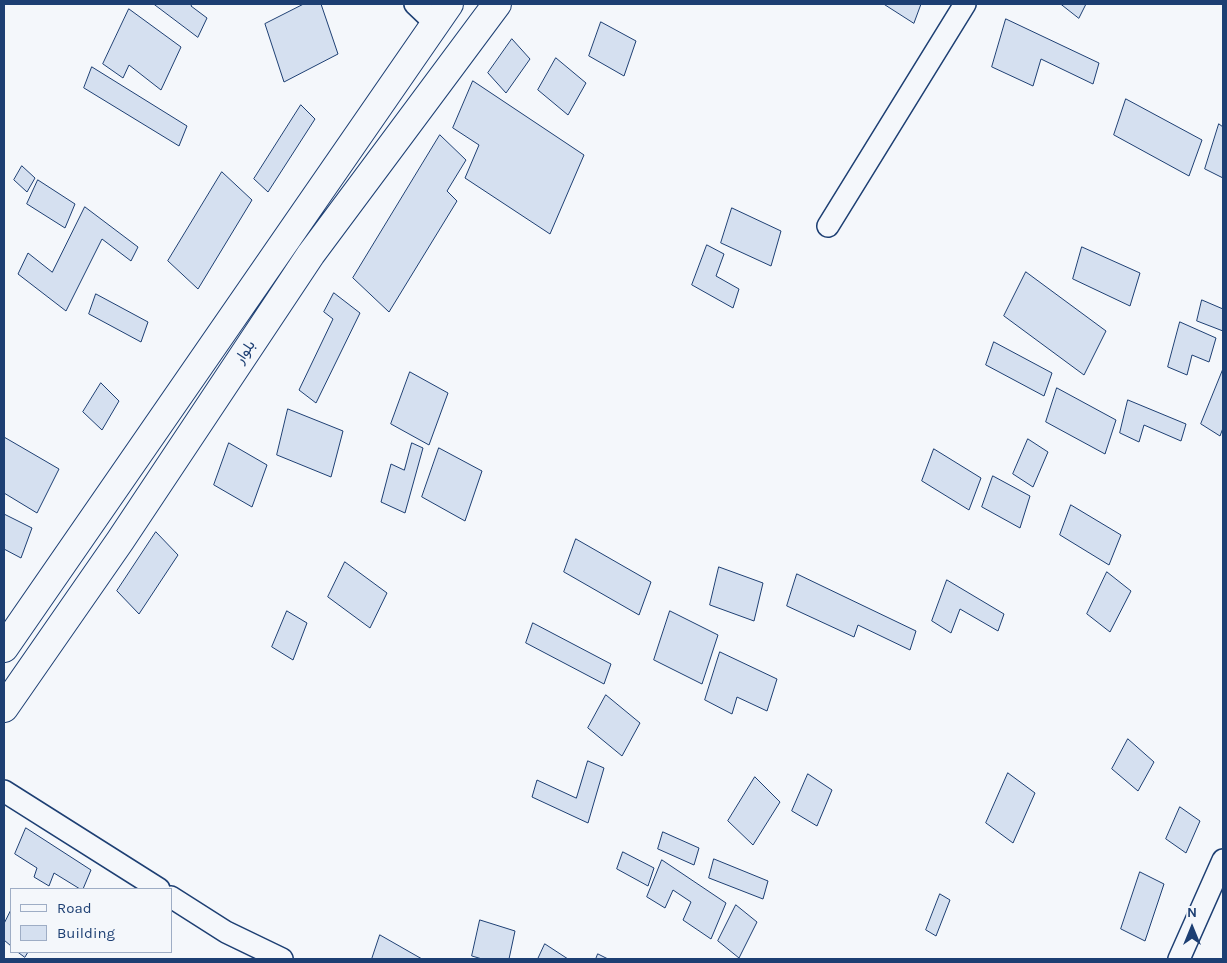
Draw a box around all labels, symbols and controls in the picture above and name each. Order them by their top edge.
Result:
street label: بلوار [231,337,259,367]
legend [10,888,172,953]
text: Road [57,899,92,917]
north arrow [1167,903,1217,953]
text: N [1187,904,1197,921]
text: Building [57,924,115,942]

